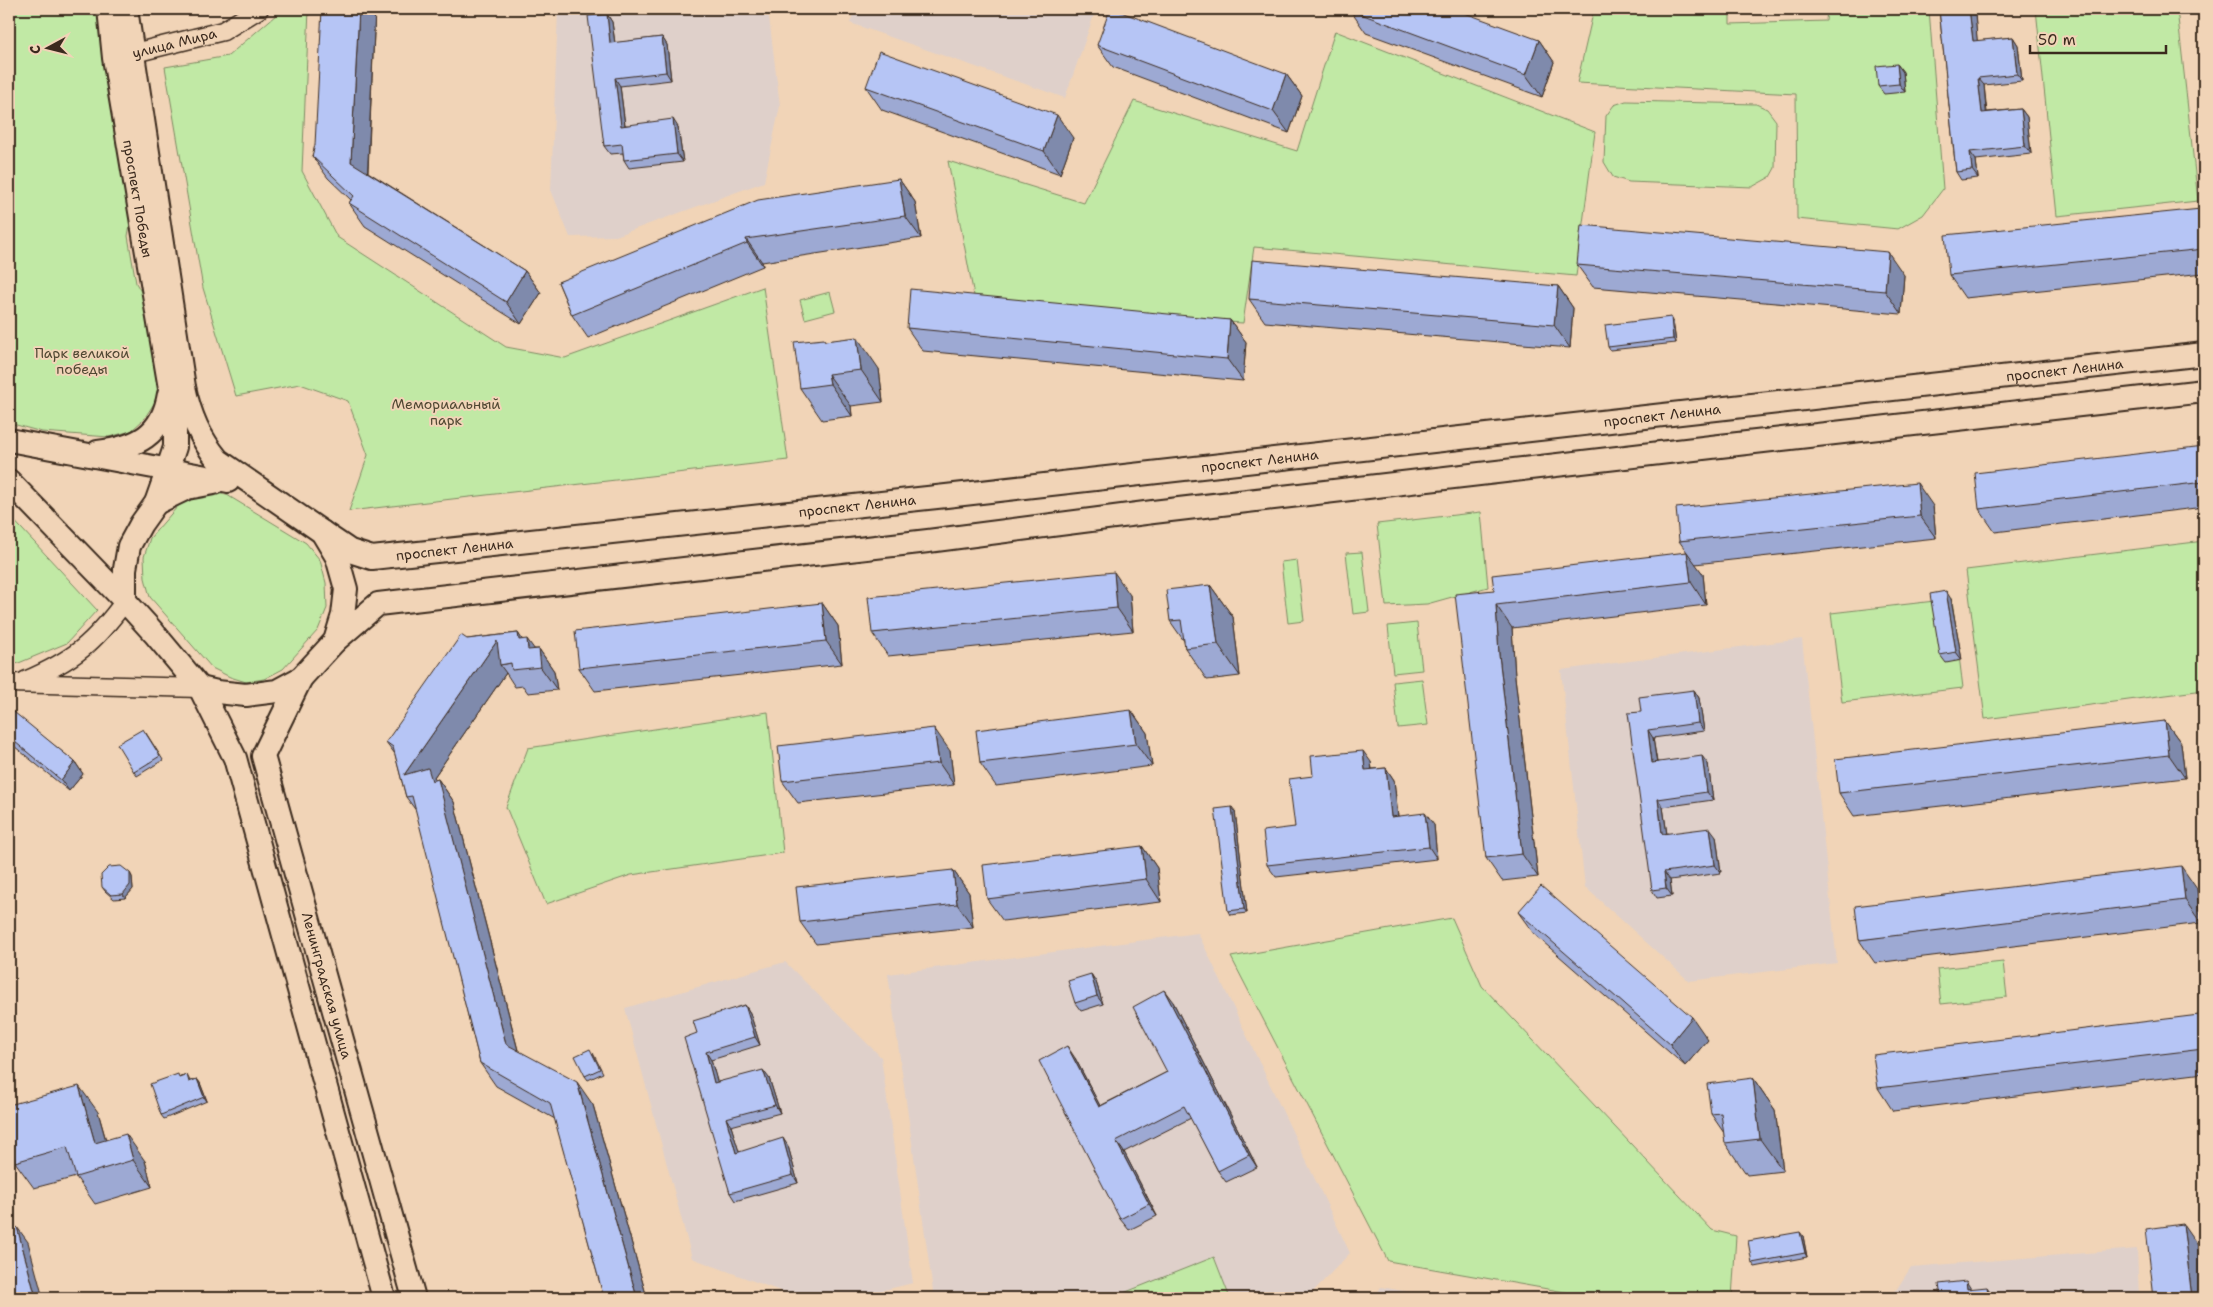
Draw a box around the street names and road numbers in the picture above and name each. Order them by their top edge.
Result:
street label: улица Мира [130,24,219,62]
street label: проспект Победы [119,139,157,259]
street label: проспект Ленина [2005,354,2124,385]
street label: проспект Ленина [1603,400,1722,431]
street label: проспект Ленина [1200,445,1320,476]
street label: проспект Ленина [798,490,917,521]
street label: проспект Ленина [395,534,514,564]
street label: Ленинградская улица [298,910,356,1061]

